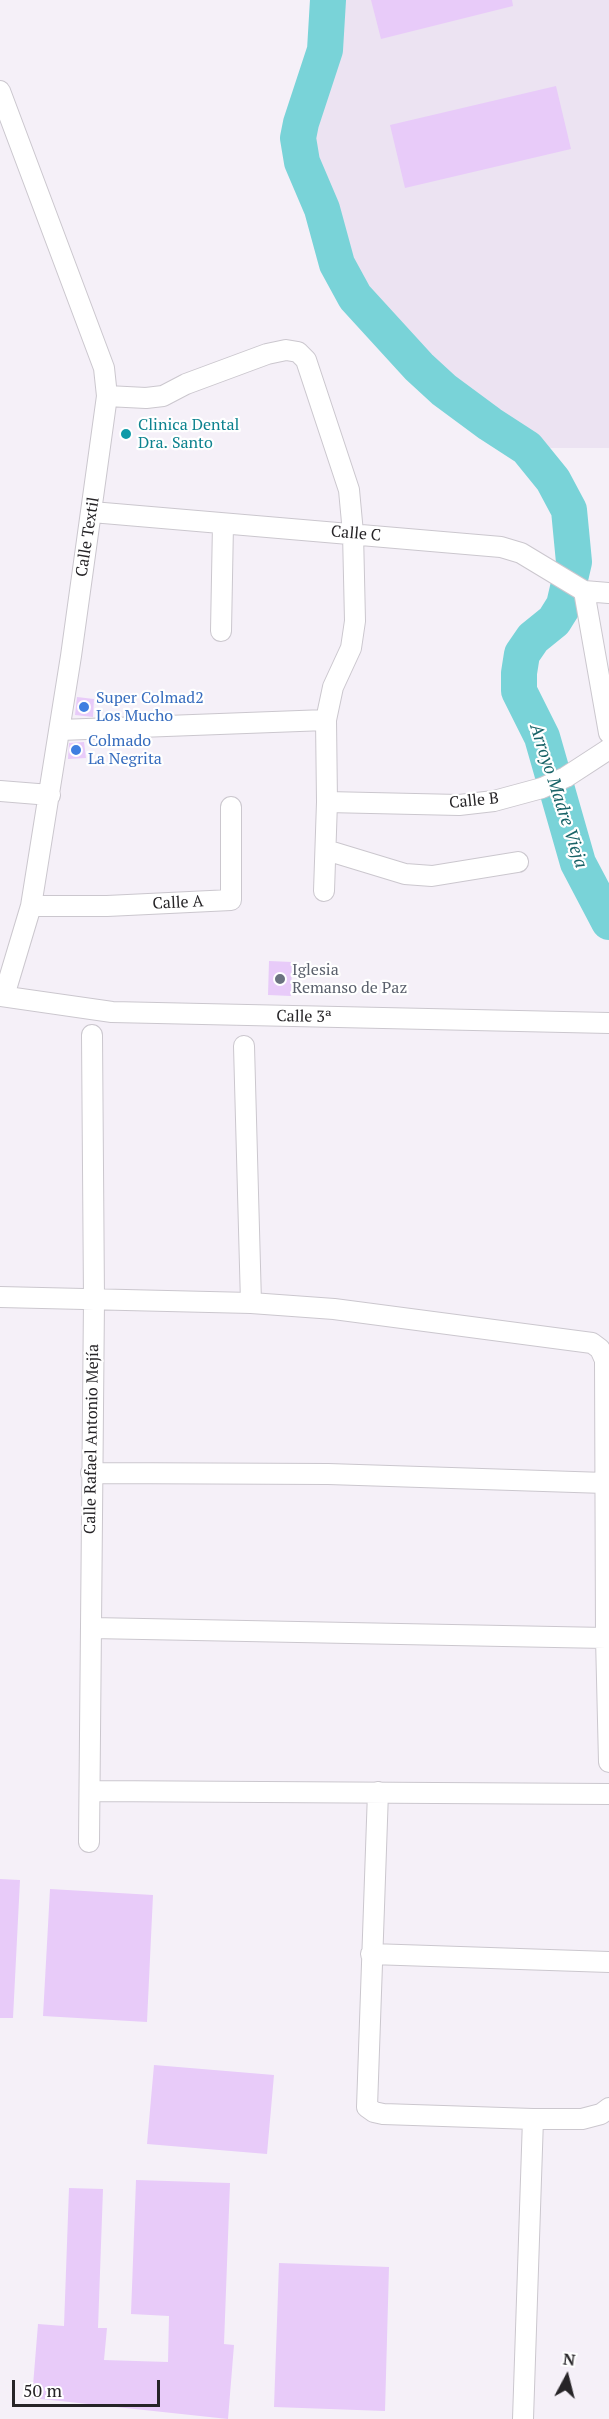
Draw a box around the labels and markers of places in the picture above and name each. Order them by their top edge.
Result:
place label: Clinica Dental Dra. Santo [138,415,239,453]
marker: Clinica Dental Dra. Santo [119,427,133,441]
place label: Super Colmad2 Los Mucho [96,688,204,726]
marker: Super Colmad2 Los Mucho [77,700,91,714]
place label: Colmado La Negrita [88,731,162,769]
marker: Colmado La Negrita [69,743,83,757]
place label: Iglesia Remanso de Paz [292,960,407,998]
marker: Iglesia Remanso de Paz [273,972,287,986]

